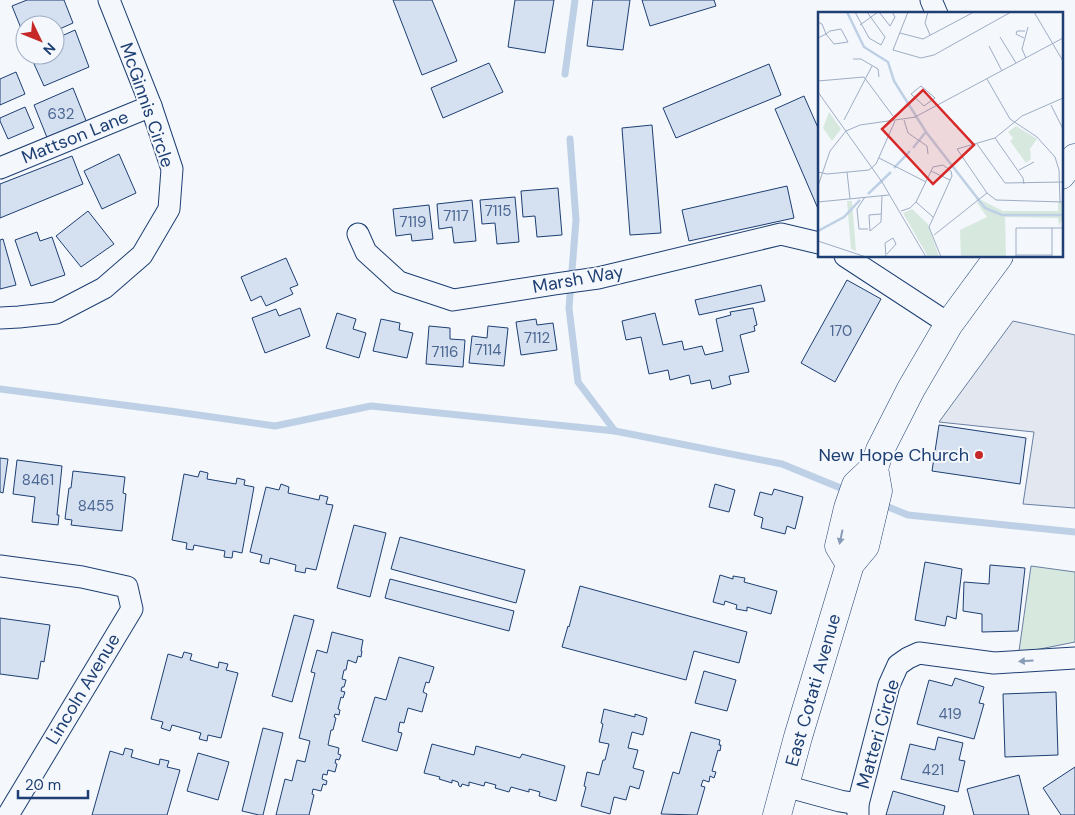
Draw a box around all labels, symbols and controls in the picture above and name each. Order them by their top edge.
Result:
inset map [818,12,1062,258]
north arrow [15,15,65,65]
text: N [39,39,60,59]
street label: McGinnis Circle [114,39,180,171]
house number: 632 [48,104,74,124]
street label: Mattson Lane [18,105,132,169]
house number: 7115 [485,201,511,221]
house number: 7117 [443,206,469,226]
house number: 7119 [400,212,426,232]
street label: Marsh Way [531,259,625,299]
house number: 170 [830,321,852,341]
house number: 7112 [524,328,550,348]
house number: 7114 [475,340,501,360]
house number: 7116 [432,342,458,362]
place label: New Hope Church [818,443,969,467]
marker: New Hope Church [973,449,985,461]
house number: 8461 [22,470,54,490]
house number: 8455 [78,496,114,516]
one-way arrow [837,530,845,545]
street label: East Cotati Avenue [780,611,846,769]
street label: Lincoln Avenue [40,629,126,749]
one-way arrow [1018,658,1034,666]
street label: Matteri Circle [851,677,905,791]
house number: 419 [938,704,962,724]
house number: 421 [922,760,944,780]
scale bar [18,768,88,800]
text: 20 m [25,775,61,795]

